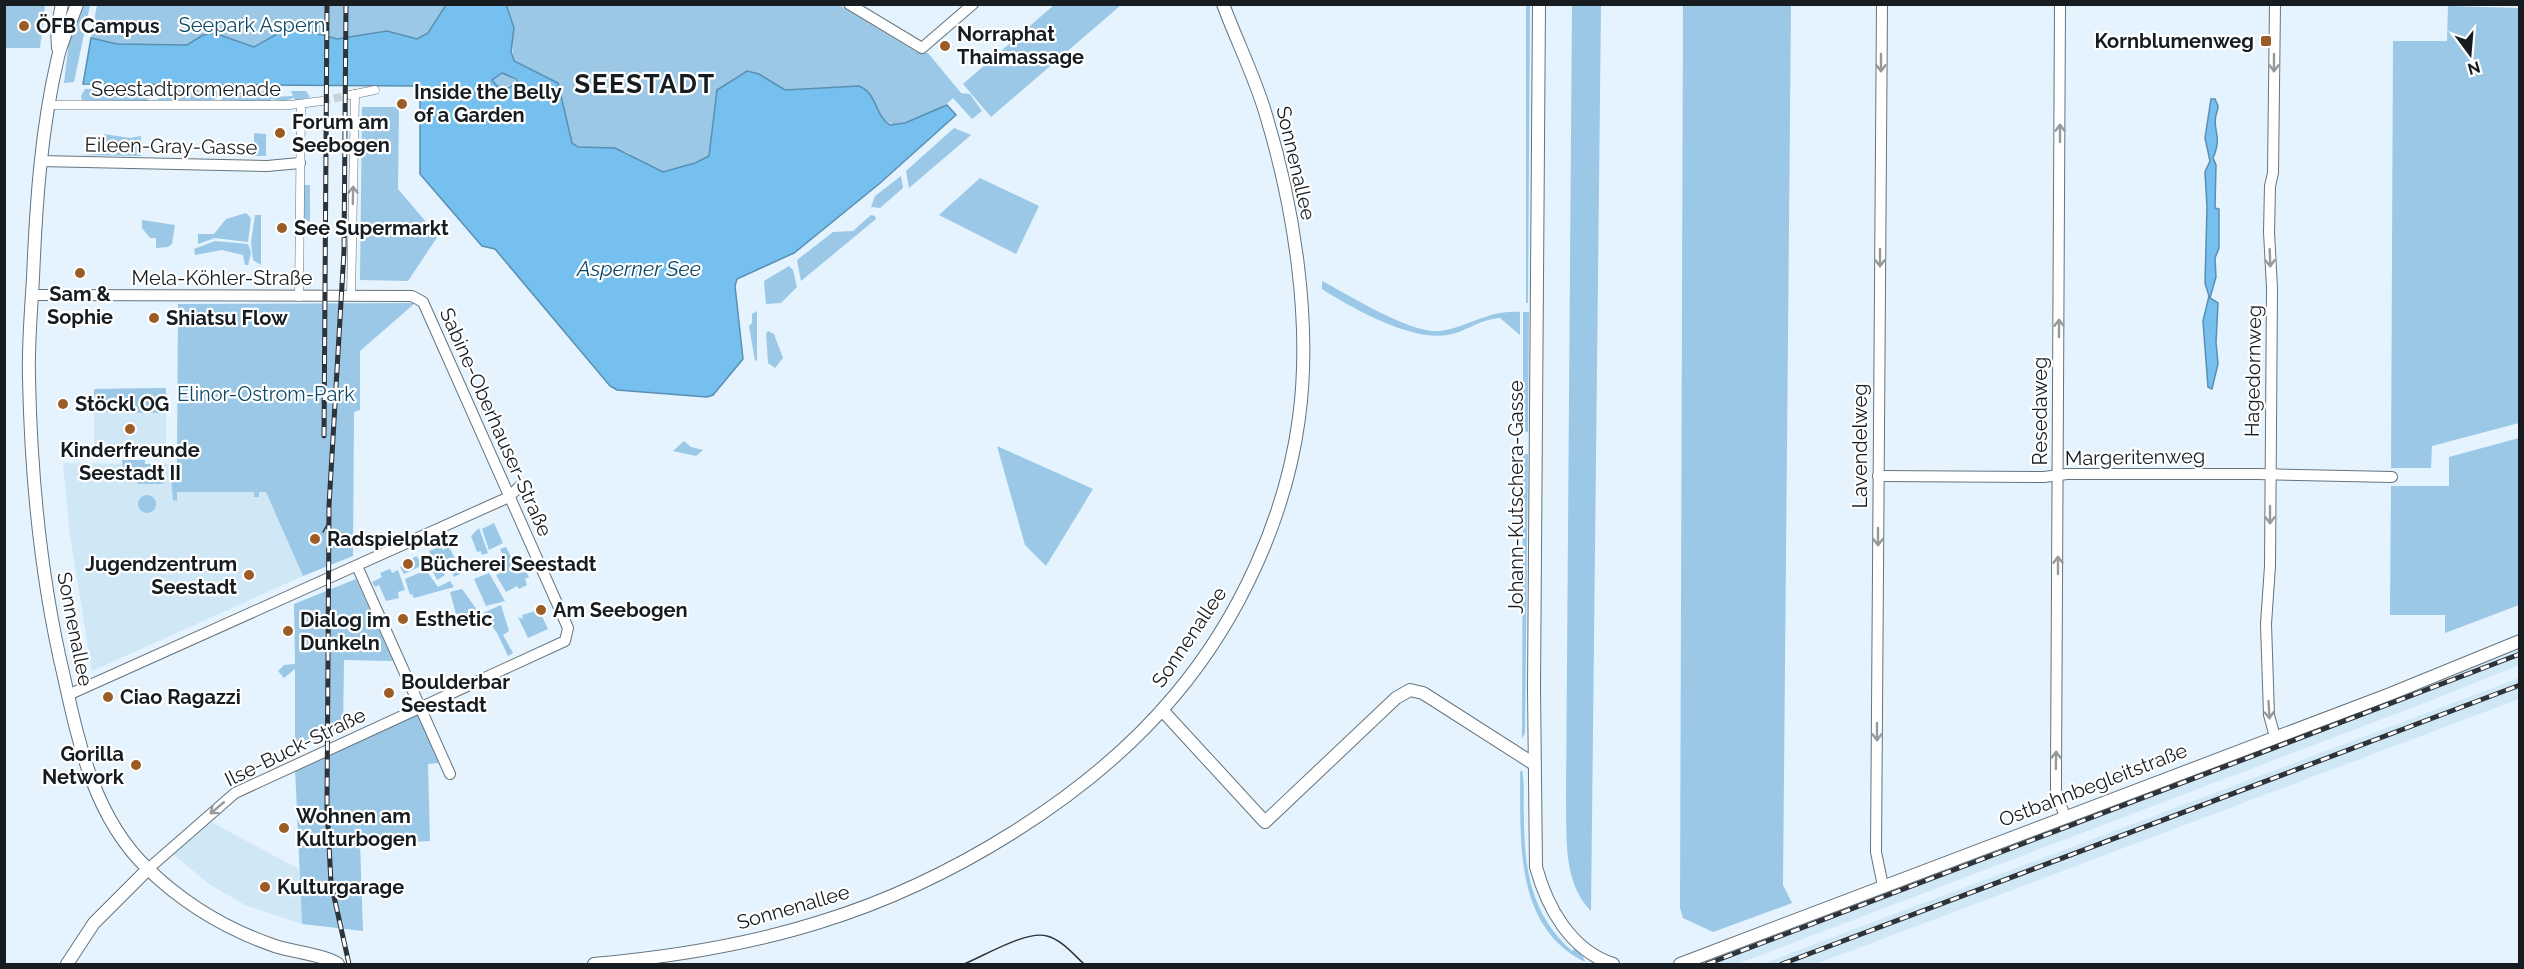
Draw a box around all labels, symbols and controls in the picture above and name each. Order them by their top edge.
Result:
park label: Seepark Aspern [179,13,325,37]
place label: ÖFB Campus [36,14,160,38]
marker: ÖFB Campus [17,19,31,33]
place label: Norraphat Thaimassage [957,22,1084,69]
north arrow [2440,24,2500,84]
place label: Kornblumenweg [2094,29,2254,53]
marker: Kornblumenweg [2259,34,2273,48]
marker: Norraphat Thaimassage [938,39,952,53]
one-way arrow [1875,52,1887,72]
one-way arrow [2268,52,2280,72]
text: N [2466,57,2482,79]
district label: SEESTADT [574,69,716,99]
street label: Seestadtpromenade [91,77,281,101]
place label: Inside the Belly of a Garden [414,80,562,127]
marker: Inside the Belly of a Garden [395,97,409,111]
street label: Sonnenallee [1271,104,1321,222]
place label: Forum am Seebogen [292,110,390,157]
one-way arrow [2054,123,2066,143]
marker: Forum am Seebogen [273,126,287,140]
street label: Eileen-Gray-Gasse [84,132,258,160]
one-way arrow [347,186,358,206]
place label: See Supermarkt [294,216,449,240]
marker: See Supermarkt [275,221,289,235]
one-way arrow [1874,247,1886,267]
one-way arrow [2264,247,2275,267]
water label: Asperner See [576,256,701,281]
marker: Sam & Sophie [73,266,87,280]
street label: Mela-Köhler-Straße [132,266,313,290]
place label: Sam & Sophie [47,282,113,329]
street label: Sabine-Oberhauser-Straße [435,304,557,540]
street label: Hagedornweg [2240,305,2266,437]
place label: Shiatsu Flow [166,306,288,330]
marker: Shiatsu Flow [147,311,161,325]
one-way arrow [2053,318,2065,338]
street label: Resedaweg [2028,357,2052,465]
street label: Johann-Kutschera-Gasse [1504,380,1528,614]
park label: Elinor-Ostrom-Park [177,382,355,406]
street label: Lavendelweg [1848,383,1872,509]
place label: Stöckl OG [75,392,169,416]
marker: Stöckl OG [56,397,70,411]
marker: Kinderfreunde Seestadt II [123,422,137,436]
place label: Kinderfreunde Seestadt II [60,438,200,485]
street label: Margeritenweg [2065,444,2205,470]
one-way arrow [2264,505,2276,525]
one-way arrow [1872,526,1884,546]
place label: Radspielplatz [327,527,459,551]
marker: Radspielplatz [308,532,322,546]
place label: Jugendzentrum Seestadt [85,552,237,599]
place label: Bücherei Seestadt [420,552,597,576]
one-way arrow [2052,555,2064,575]
marker: Bücherei Seestadt [401,557,415,571]
marker: Jugendzentrum Seestadt [242,568,256,582]
street label: Sonnenallee [52,570,98,688]
street label: Sonnenallee [1147,582,1232,692]
place label: Am Seebogen [553,598,688,622]
marker: Am Seebogen [534,603,548,617]
place label: Esthetic [415,607,493,631]
place label: Dialog im Dunkeln [300,608,391,655]
marker: Esthetic [396,612,410,626]
marker: Dialog im Dunkeln [281,624,295,638]
place label: Boulderbar Seestadt [401,670,510,717]
place label: Ciao Ragazzi [120,685,241,709]
marker: Boulderbar Seestadt [382,686,396,700]
marker: Ciao Ragazzi [101,690,115,704]
one-way arrow [2264,700,2275,719]
street label: Ilse-Buck-Straße [221,702,370,792]
one-way arrow [1871,721,1883,741]
street label: Ostbahnbegleitstraße [1996,738,2191,832]
place label: Gorilla Network [42,742,125,789]
one-way arrow [2050,750,2062,770]
marker: Gorilla Network [129,758,143,772]
one-way arrow [209,801,225,814]
place label: Wohnen am Kulturbogen [296,804,417,851]
marker: Wohnen am Kulturbogen [277,821,291,835]
place label: Kulturgarage [277,875,404,899]
street label: Sonnenallee [734,879,852,935]
marker: Kulturgarage [258,880,272,894]

